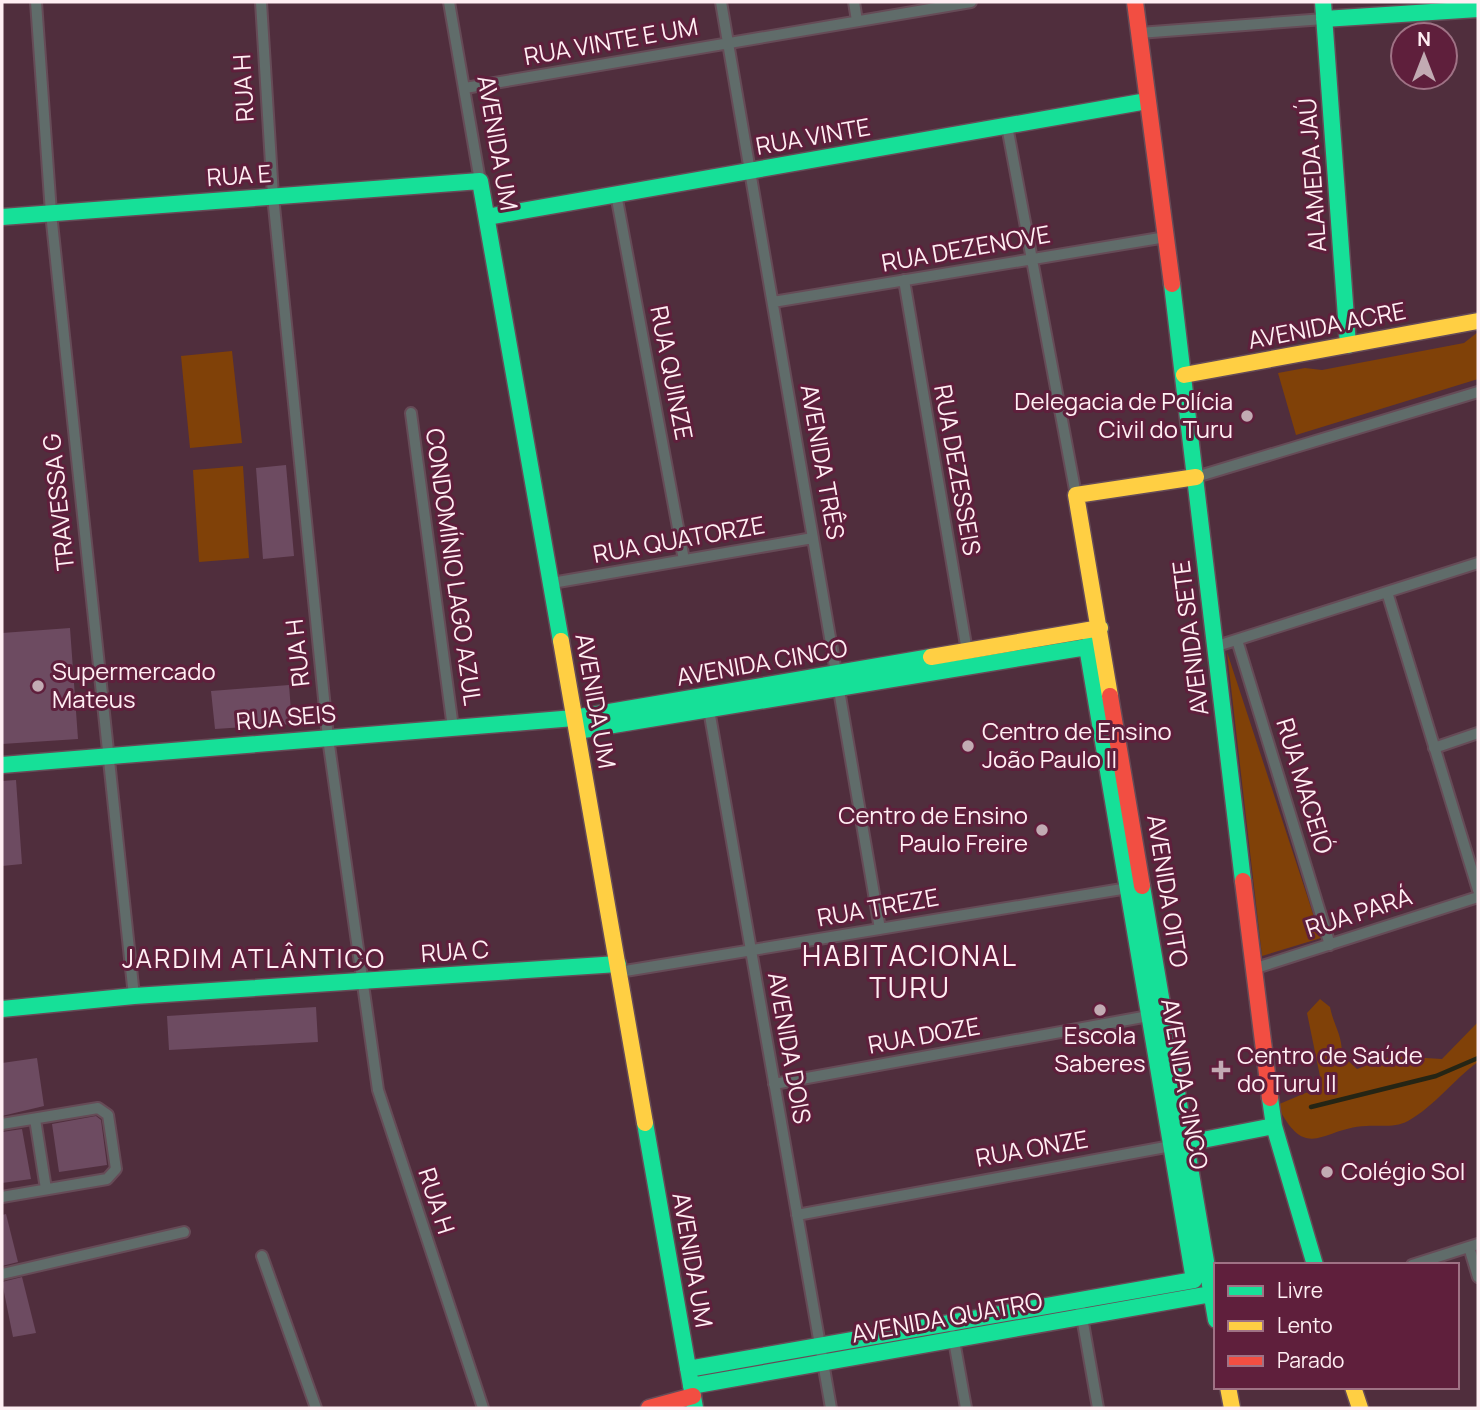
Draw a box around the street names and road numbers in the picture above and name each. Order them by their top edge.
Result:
street label: RUA VINTE E UM [521,9,700,72]
street label: RUA H [224,53,261,123]
street label: AVENIDA UM [470,73,527,213]
street label: ALAMEDA JAÚ [1290,97,1333,253]
street label: RUA VINTE [753,109,873,162]
street label: RUA E [205,156,272,193]
street label: RUA DEZENOVE [879,216,1053,279]
street label: AVENIDA ACRE [1245,293,1408,356]
street label: RUA QUINZE [643,303,702,443]
street label: AVENIDA TRÊS [794,382,853,542]
street label: RUA DEZESSEIS [927,382,990,558]
street label: CONDOMÍNIO LAGO AZUL [419,426,490,707]
street label: TRAVESSA G [34,432,81,572]
street label: RUA QUATORZE [590,507,767,570]
street label: AVENIDA SETE [1164,559,1215,718]
street label: RUA H [277,618,316,689]
street label: AVENIDA CINCO [674,630,850,693]
street label: AVENIDA UM [568,631,625,771]
street label: RUA SEIS [235,696,337,737]
street label: RUA MACEIÓ [1269,714,1342,857]
street label: AVENIDA OITO [1140,812,1197,969]
street label: RUA PARÁ [1301,879,1416,944]
street label: RUA TREZE [814,880,941,933]
street label: RUA C [420,932,490,969]
street label: AVENIDA DOIS [761,969,820,1126]
street label: AVENIDA CINCO [1154,996,1217,1172]
street label: RUA DOZE [865,1008,982,1061]
street label: RUA ONZE [973,1121,1090,1174]
street label: RUA H [411,1163,464,1238]
street label: AVENIDA UM [665,1190,722,1330]
street label: AVENIDA QUATRO [849,1283,1045,1350]

